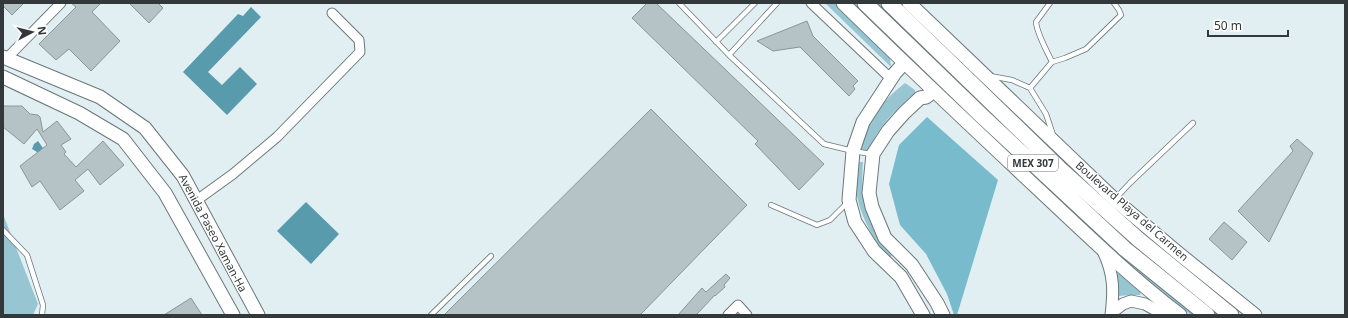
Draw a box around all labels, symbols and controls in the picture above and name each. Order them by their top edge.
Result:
north arrow [12,12,52,52]
scale bar [1208,12,1288,38]
text: 50 m [1214,17,1242,34]
text: N [34,25,50,36]
road number: MEX 307 [1008,155,1058,171]
street label: Boulevard Playa del Carmen [1073,157,1192,264]
street label: Avenida Paseo Xaman-Ha [176,171,251,294]

